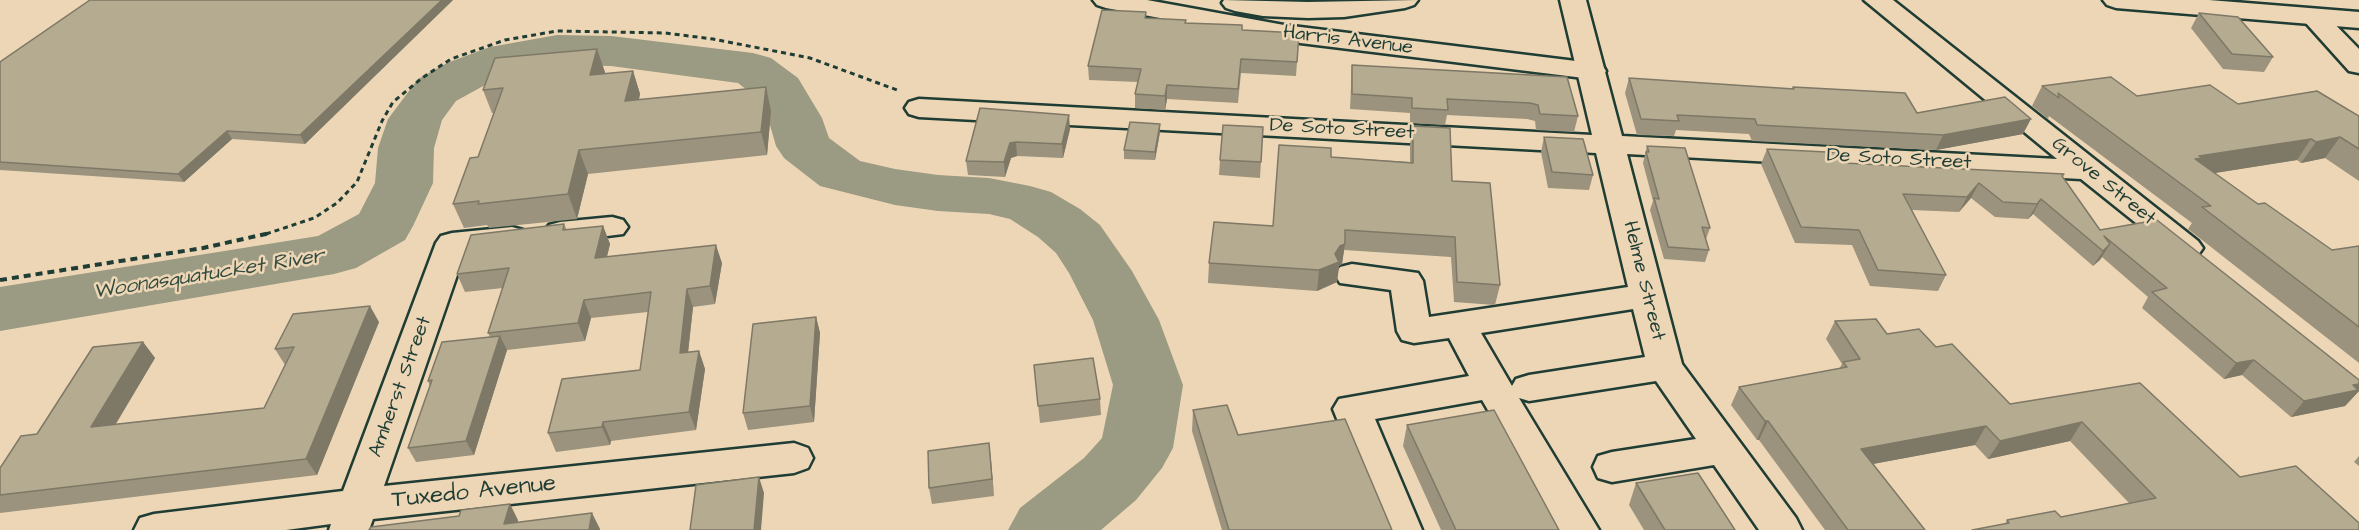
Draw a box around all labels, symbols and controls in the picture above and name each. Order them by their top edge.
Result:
street label: Harris Avenue [1282,21,1414,61]
street label: De Soto Street [1269,114,1415,146]
street label: Grove Street [2046,133,2160,231]
street label: De Soto Street [1826,144,1972,176]
street label: Helme Street [1617,219,1669,343]
water label: Woonasquatucket River [92,244,326,306]
street label: Amherst Street [364,313,438,461]
street label: Tuxedo Avenue [391,470,557,516]

